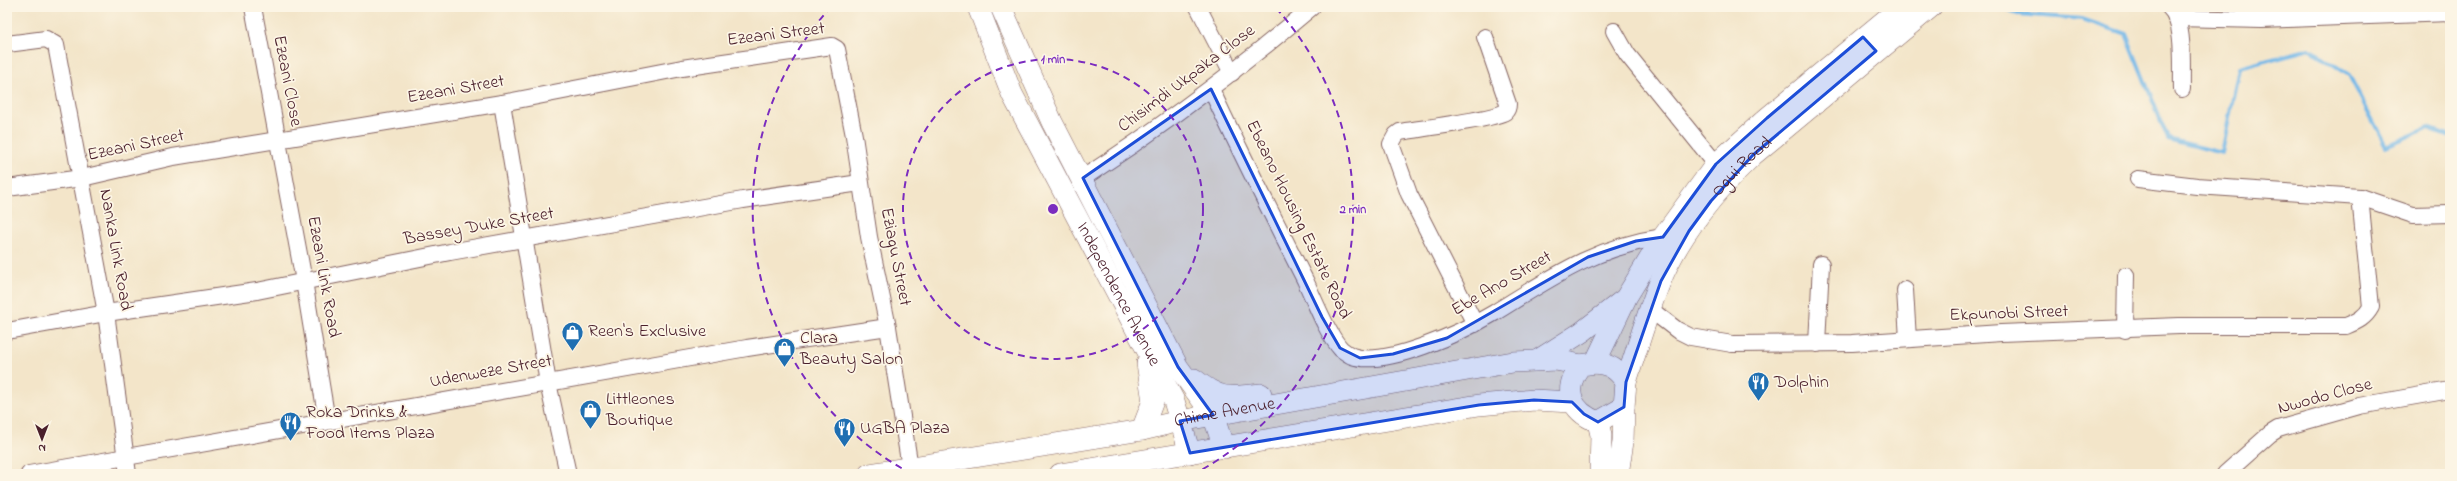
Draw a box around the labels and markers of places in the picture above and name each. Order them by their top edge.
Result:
centre of rings [1046,202,1060,216]
shop icon: Reen's Exclusive [559,319,585,352]
place label: Reen's Exclusive [588,319,707,345]
place label: Clara Beauty Salon [799,326,903,373]
shop icon: Clara Beauty Salon [772,336,798,369]
restaurant icon: Dolphin [1745,370,1771,403]
place label: Dolphin [1773,370,1829,396]
place label: Littleones Boutique [605,387,675,434]
shop icon: Littleones Boutique [578,397,604,430]
place label: Roka Drinks & Food Items Plaza [305,400,435,447]
restaurant icon: Roka Drinks & Food Items Plaza [278,410,304,443]
restaurant icon: UGBA Plaza [831,416,857,449]
place label: UGBA Plaza [860,416,950,442]

